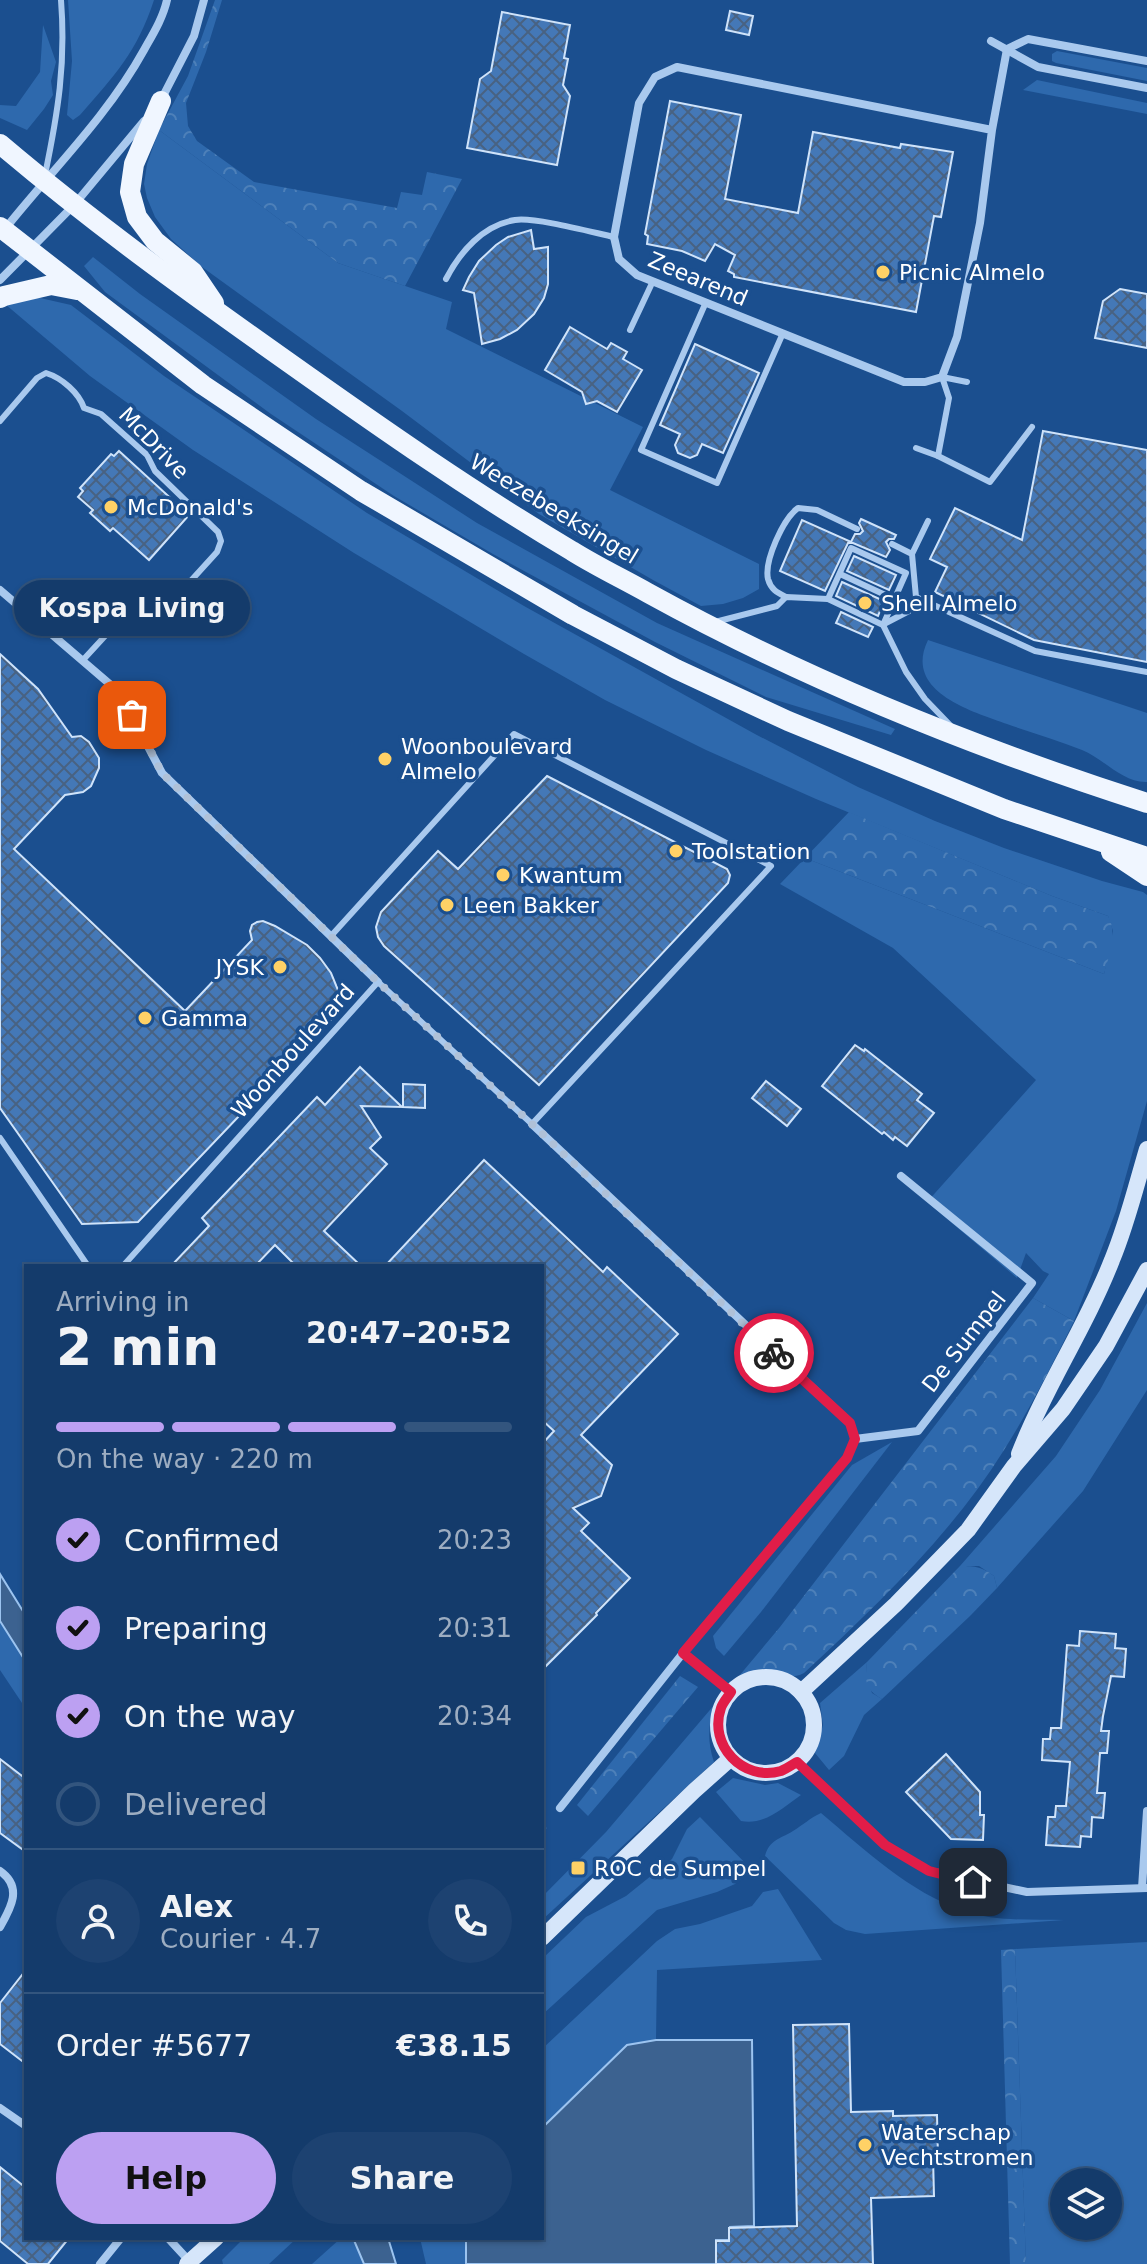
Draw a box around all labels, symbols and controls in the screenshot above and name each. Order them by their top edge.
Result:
street label: Zeearend [644,247,752,311]
place label: Picnic Almelo [899,260,1045,285]
marker: Picnic Almelo [874,263,892,281]
street label: McDrive [114,402,194,484]
street label: Weezebeeksingel [465,449,643,569]
place label: McDonald's [127,495,254,520]
marker: McDonald's [102,498,120,516]
callout: Kospa Living [14,579,250,635]
place label: Shell Almelo [881,591,1017,616]
text: Kospa Living [39,593,225,623]
marker: Shell Almelo [856,594,874,612]
pin [98,681,166,749]
icon: bag [110,693,154,737]
place label: Woonboulevard Almelo [401,734,572,784]
marker: Woonboulevard Almelo [376,750,394,768]
place label: Toolstation [691,839,810,864]
marker: Toolstation [667,842,685,860]
place label: Kwantum [519,863,623,888]
marker: Kwantum [494,866,512,884]
place label: Leen Bakker [463,893,600,918]
marker: Leen Bakker [438,896,456,914]
place label: JYSK [214,955,265,980]
marker: JYSK [271,958,289,976]
street label: Woonboulevard [226,979,360,1123]
place label: Gamma [161,1006,248,1031]
marker: Gamma [136,1009,154,1027]
text: Arriving in [56,1287,190,1317]
street label: De Sumpel [917,1287,1011,1397]
courier [734,1313,814,1393]
text: 20:47–20:52 [306,1315,512,1350]
text: 2 min [56,1317,219,1377]
icon: bike [752,1331,796,1375]
text: On the way · 220 m [56,1444,313,1474]
icon: check [56,1518,100,1562]
text: Confirmed [124,1523,280,1558]
text: 20:23 [437,1525,512,1555]
icon: check [56,1606,100,1650]
text: Preparing [124,1611,268,1646]
text: 20:31 [437,1613,512,1643]
icon: check [56,1694,100,1738]
text: On the way [124,1699,296,1734]
text: 20:34 [437,1701,512,1731]
text: Delivered [124,1787,268,1822]
pin [939,1848,1007,1916]
place label: ROC de Sumpel [594,1856,766,1881]
marker: ROC de Sumpel [569,1859,587,1877]
icon: home [951,1860,995,1904]
button: person [56,1879,140,1963]
button: phone [428,1879,512,1963]
text: Alex [160,1889,233,1924]
text: Courier · 4.7 [160,1924,321,1954]
text: Order #5677 [56,2028,252,2063]
text: €38.15 [396,2028,512,2063]
place label: Waterschap Vechtstromen [881,2120,1034,2170]
button: Help [56,2132,276,2224]
button: Share [292,2132,512,2224]
marker: Waterschap Vechtstromen [856,2136,874,2154]
map controls [1050,2168,1122,2240]
button: layers [1050,2168,1122,2240]

